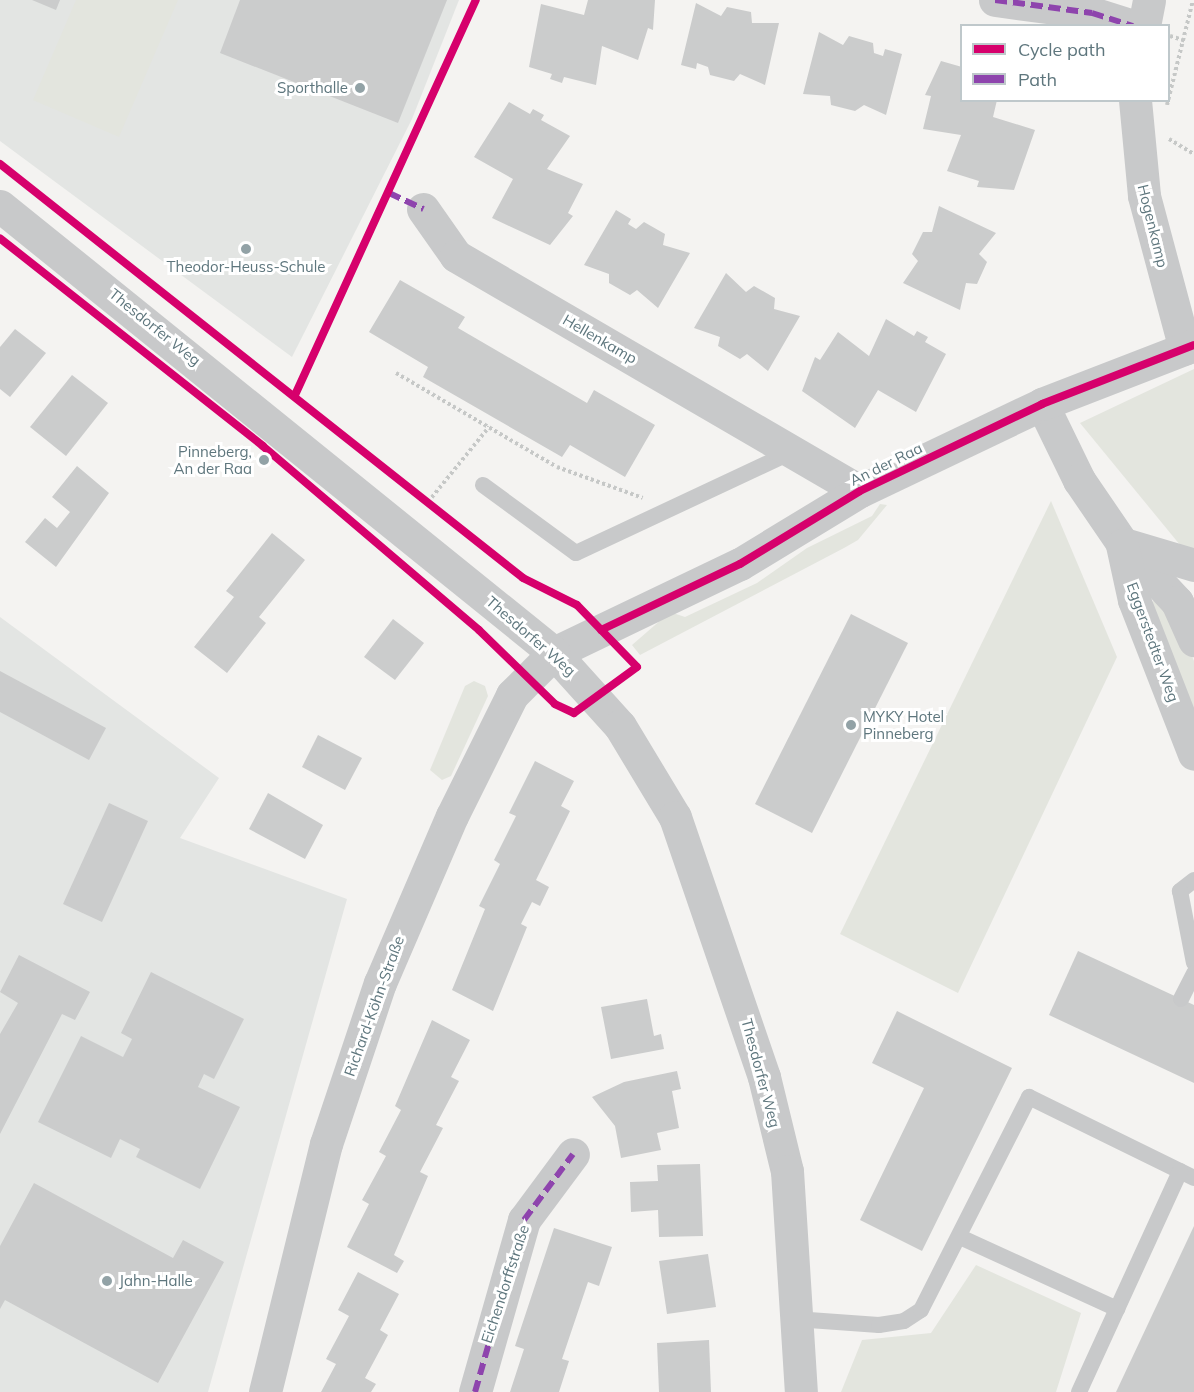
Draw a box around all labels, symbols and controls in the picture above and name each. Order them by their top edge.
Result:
legend [960,24,1170,102]
text: Cycle path [1018,38,1105,61]
text: Path [1018,68,1057,91]
place label: Sporthalle [277,79,348,97]
marker: Sporthalle [353,81,367,95]
street label: Hogenkamp [1134,183,1172,269]
marker: Theodor-Heuss-Schule [239,242,253,256]
place label: Theodor-Heuss-Schule [167,258,325,276]
street label: Thesdorfer Weg [106,285,204,369]
street label: Hellenkamp [560,311,640,367]
street label: An der Raa [847,439,925,489]
place label: Pinneberg, An der Raa [173,442,252,477]
marker: Pinneberg, An der Raa [257,453,271,467]
street label: Eggerstedter Weg [1123,580,1183,704]
street label: Thesdorfer Weg [483,592,579,680]
place label: MYKY Hotel Pinneberg [863,707,944,742]
marker: MYKY Hotel Pinneberg [844,718,858,732]
street label: Richard-Köhn-Straße [340,933,408,1079]
street label: Thesdorfer Weg [738,1016,784,1130]
street label: Eichendorffstraße [477,1223,533,1345]
place label: Jahn-Halle [119,1272,193,1290]
marker: Jahn-Halle [100,1274,114,1288]

